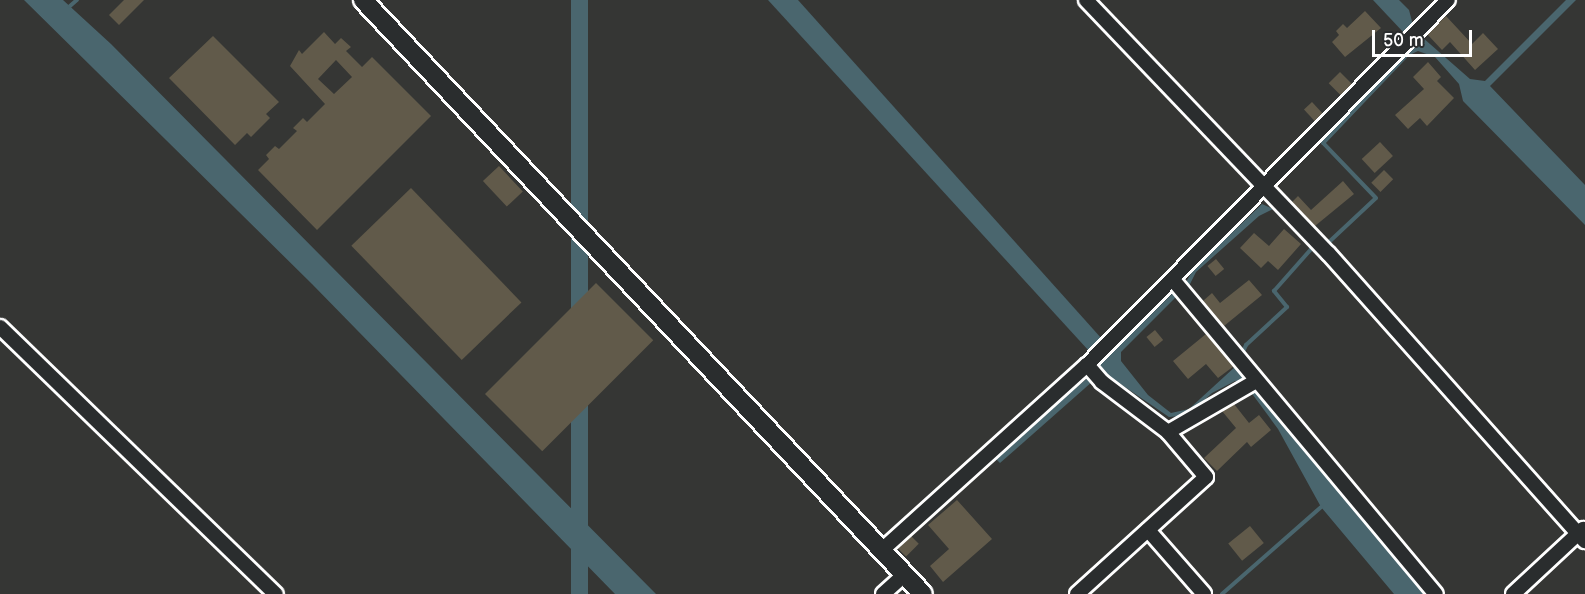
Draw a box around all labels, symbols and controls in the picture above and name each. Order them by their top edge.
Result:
scale bar [1375,18,1476,56]
text: 50 m [1383,30,1424,51]

